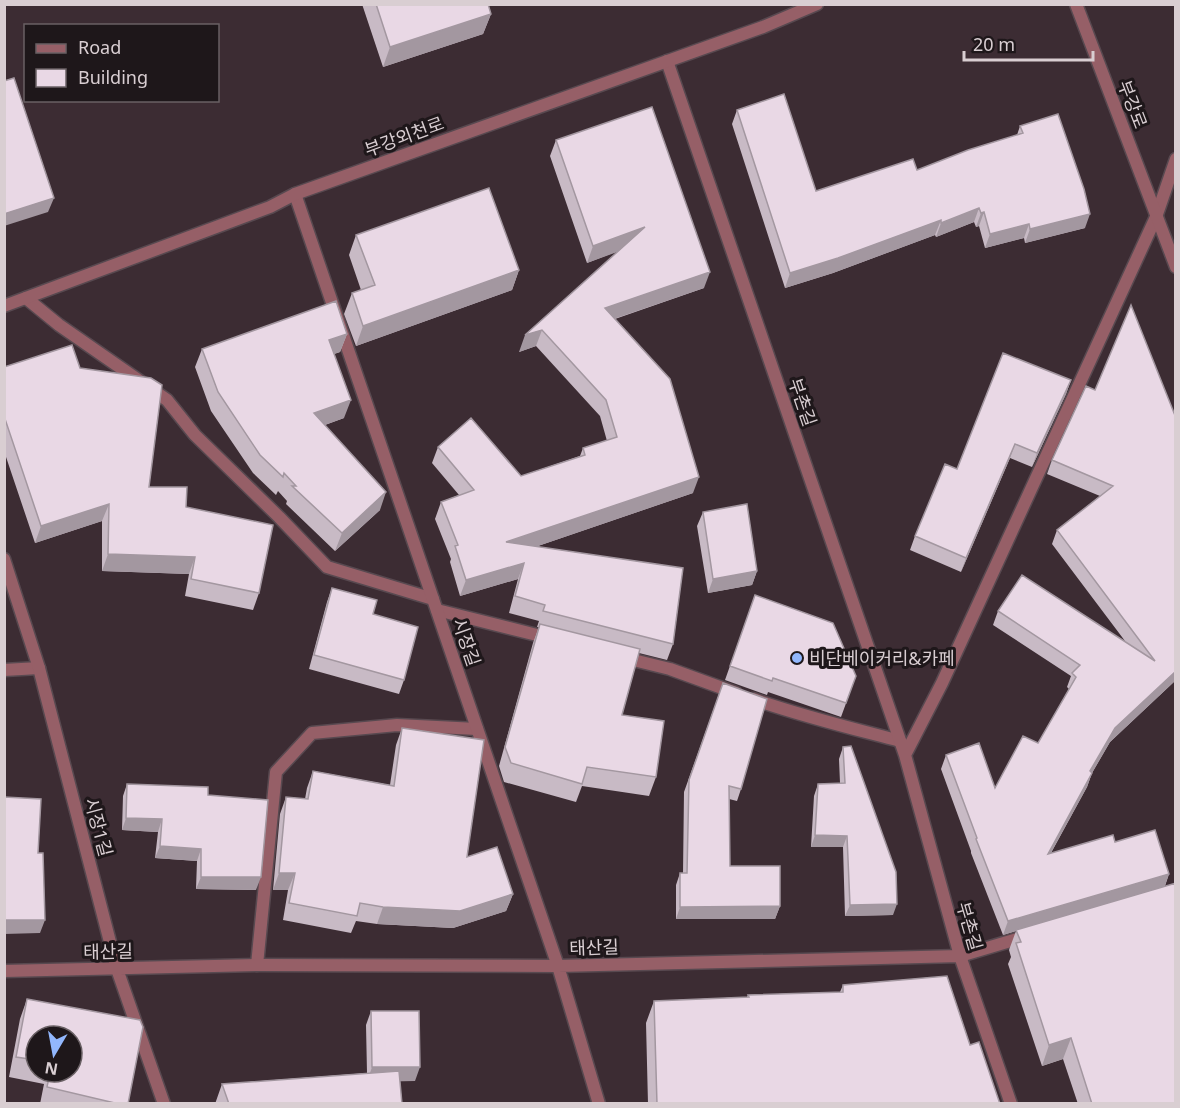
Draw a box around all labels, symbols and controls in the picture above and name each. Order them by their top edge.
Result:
legend [24,24,219,102]
scale bar [964,24,1093,62]
text: 20 m [973,32,1015,56]
text: Road [78,35,121,59]
text: Building [78,65,148,89]
street label: 부강로 [1113,77,1153,131]
street label: 부강외천로 [361,111,447,161]
street label: 부촌길 [784,375,822,429]
street label: 시장길 [448,615,486,669]
place label: 비단베이커리&카페 [809,646,955,670]
marker: 비단베이커리&카페 [790,651,804,665]
street label: 시장1길 [80,795,118,859]
street label: 부촌길 [952,899,988,953]
street label: 태산길 [569,934,619,960]
street label: 태산길 [83,939,133,963]
north arrow [24,1024,84,1084]
text: N [43,1057,60,1081]

